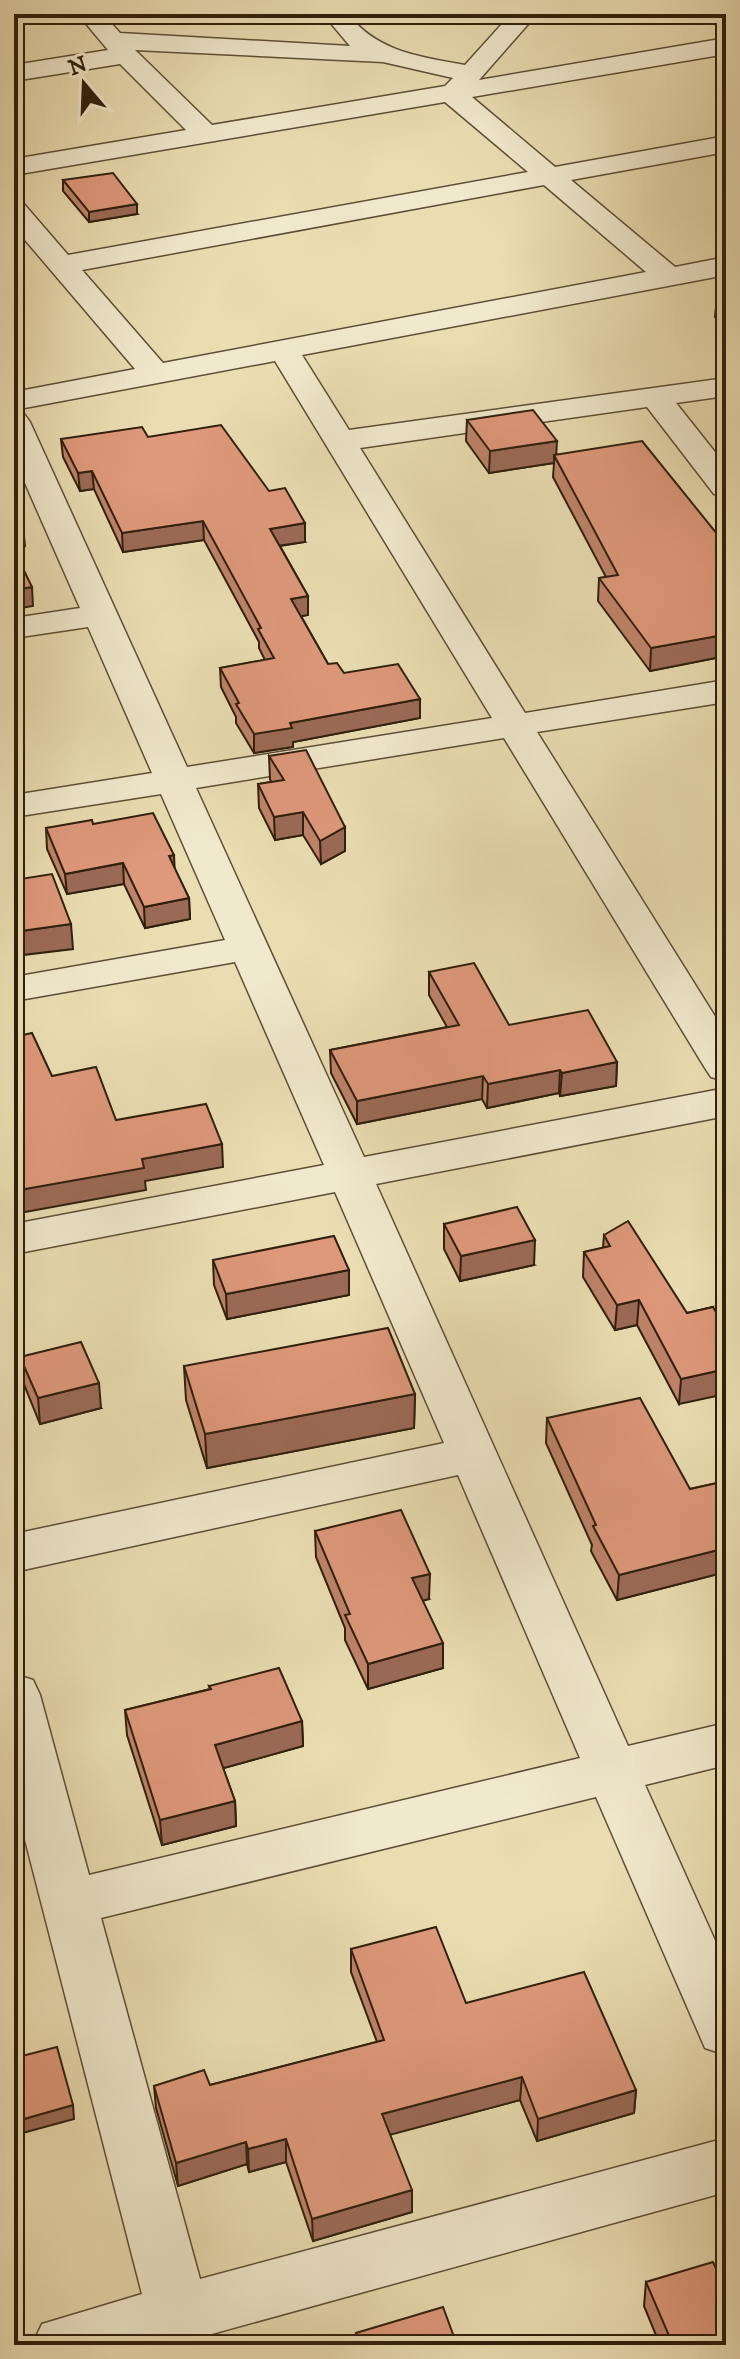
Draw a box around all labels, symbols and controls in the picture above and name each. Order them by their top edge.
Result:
north arrow [44,44,124,124]
text: N [65,51,91,82]

